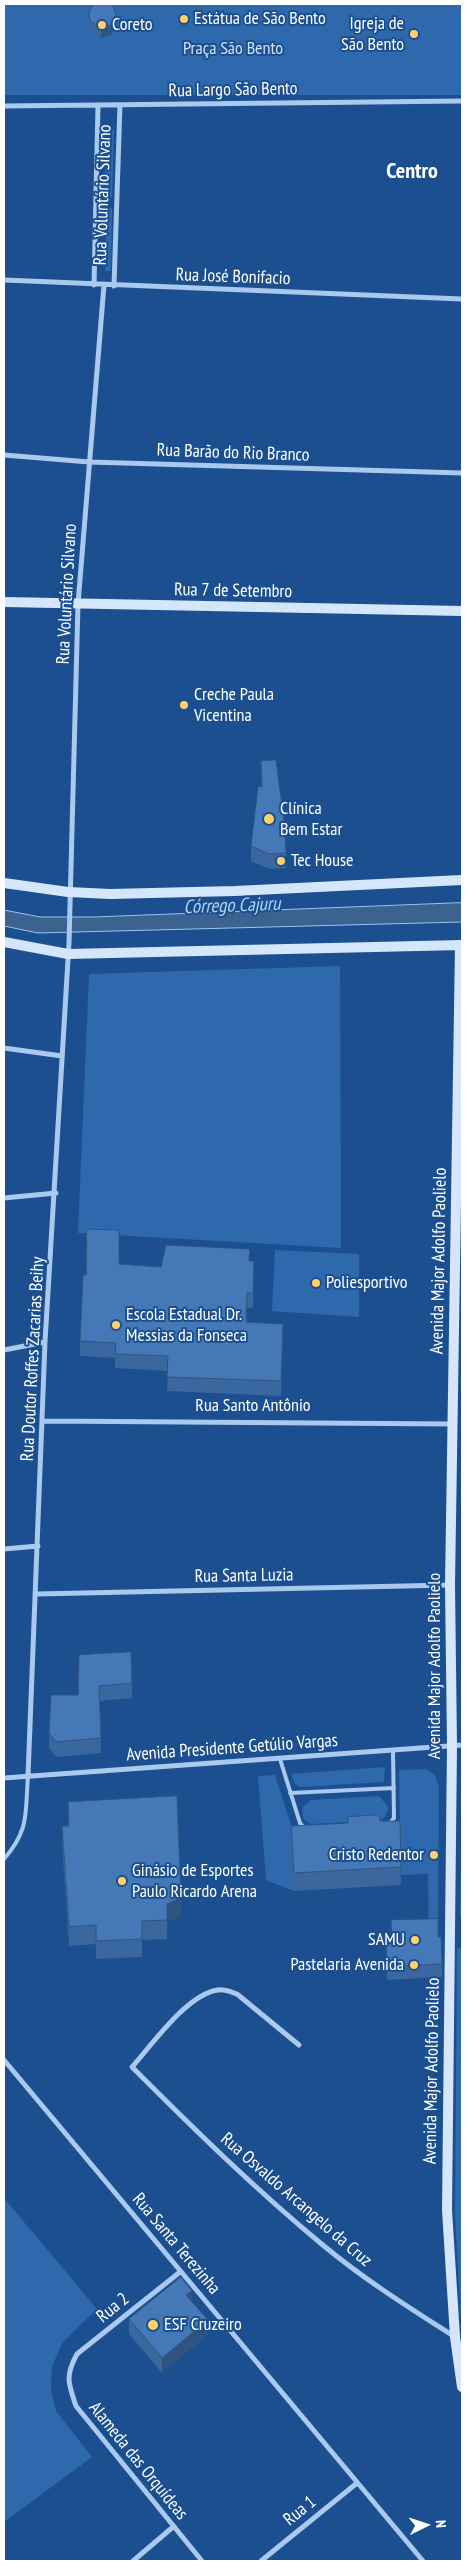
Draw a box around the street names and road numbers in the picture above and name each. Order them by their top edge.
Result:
street label: Rua Largo São Bento [168,78,298,102]
street label: Rua Voluntário Silvano [90,124,116,266]
street label: Rua José Bonifacio [175,264,291,290]
street label: Rua Barão do Rio Branco [156,440,310,466]
street label: Rua Voluntário Silvano [53,523,81,665]
street label: Rua 7 de Setembro [174,579,292,603]
street label: Avenida Major Adolfo Paolielo [427,1168,451,1354]
street label: Rua Doutor Roffes Zacarias Beihy [17,1256,49,1462]
street label: Rua Santo Antônio [195,1395,311,1417]
street label: Rua Santa Luzia [194,1564,294,1588]
street label: Avenida Major Adolfo Paolielo [424,1573,446,1759]
street label: Avenida Presidente Getúlio Vargas [126,1730,338,1766]
street label: Avenida Major Adolfo Paolielo [420,1978,444,2164]
street label: Rua Osvaldo Arcangelo da Cruz [216,2128,376,2272]
street label: Rua Santa Terezinha [127,2189,225,2299]
street label: Rua 2 [92,2288,134,2328]
street label: Alameda das Orquídeas [84,2398,192,2524]
street label: Rua 1 [279,2491,321,2531]

